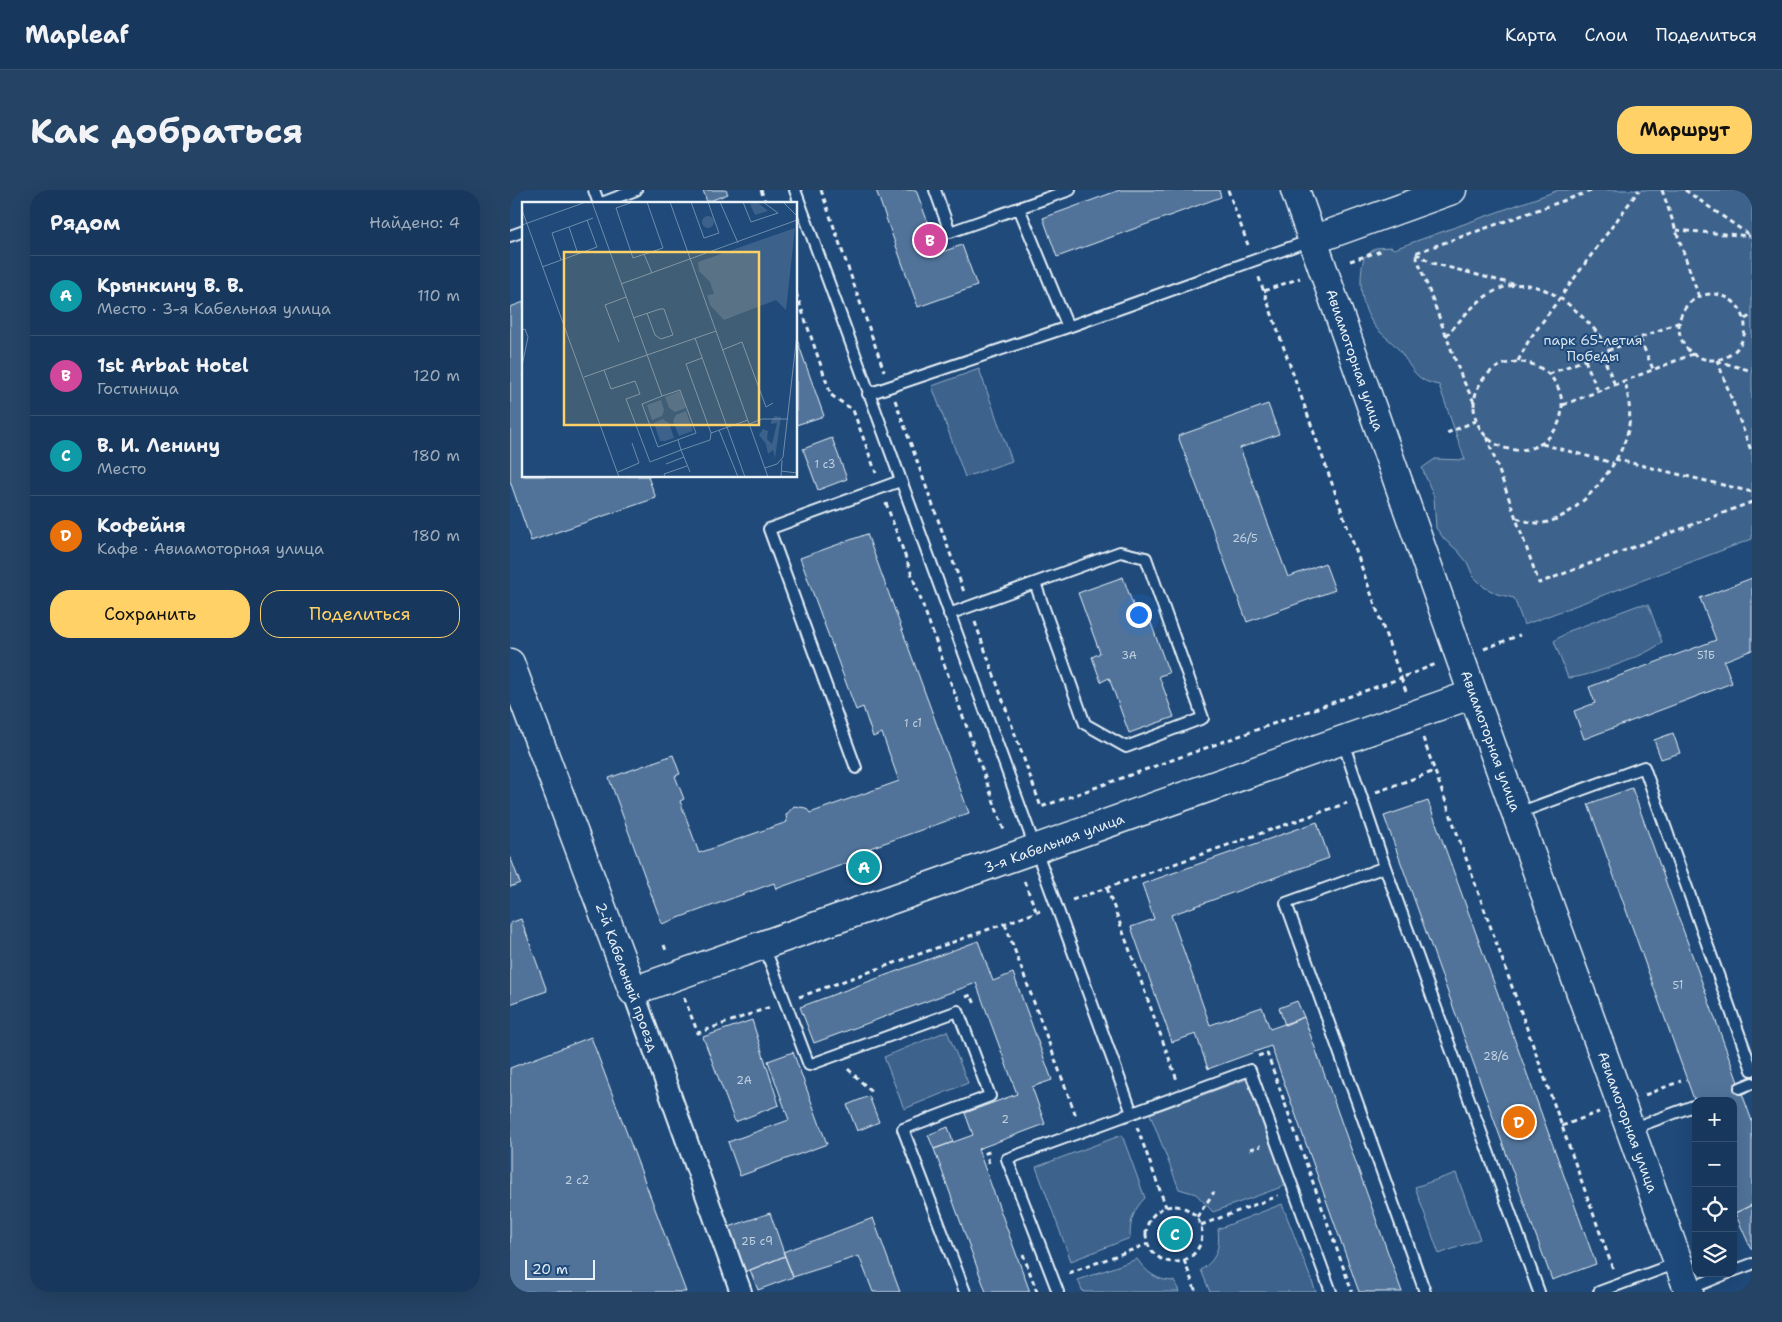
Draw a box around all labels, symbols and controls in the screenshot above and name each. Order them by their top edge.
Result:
text: Mapleaf [25,19,129,51]
text: Карта [1505,23,1556,47]
text: Слои [1584,23,1628,47]
text: Поделиться [1656,23,1757,47]
button: Маршрут [1617,106,1752,154]
text: Как добраться [30,107,303,154]
inset map [522,202,798,478]
text: Рядом [50,209,120,237]
text: Найдено: 4 [369,212,460,233]
pin: B [914,221,946,259]
text: Крынкину В. В. [97,273,244,298]
text: A [60,285,72,306]
text: 110 m [417,285,460,306]
street label: Авиамоторная улица [1322,287,1388,434]
text: Место · 3-я Кабельная улица [97,298,331,319]
park label: парк 65-летия Победы [1543,331,1643,365]
text: 1st Arbat Hotel [97,353,249,378]
text: B [61,365,71,386]
text: 120 m [413,365,460,386]
text: Гостиница [97,378,179,399]
text: В. И. Ленину [97,433,220,458]
text: C [61,445,71,466]
text: 180 m [412,445,460,466]
house number: 1 с3 [814,457,836,472]
text: Место [97,458,147,479]
text: Кофейня [97,513,186,538]
text: D [60,525,72,546]
text: 180 m [412,525,460,546]
house number: 26/5 [1232,531,1258,546]
text: Кафе · Авиамоторная улица [97,538,324,559]
button: Сохранить [50,590,250,638]
button: Поделиться [260,590,460,638]
your location [1126,602,1152,628]
house number: 3А [1121,648,1137,663]
house number: 51Б [1697,648,1715,663]
street label: Авиамоторная улица [1457,668,1525,814]
house number: 1 с1 [904,716,922,731]
street label: 3-я Кабельная улица [981,809,1127,877]
pin: A [848,848,880,886]
street label: 2-й Кабельный проезд [592,900,662,1054]
house number: 51 [1673,978,1683,993]
house number: 28/6 [1483,1049,1509,1064]
street label: Авиамоторная улица [1594,1049,1662,1195]
house number: 2А [736,1073,752,1088]
map controls [1692,1097,1737,1277]
button: + [1692,1097,1737,1142]
pin: D [1503,1103,1535,1141]
house number: 2 [1001,1112,1009,1127]
button: − [1692,1142,1737,1187]
house number: 2 с2 [565,1173,589,1188]
button: locate [1692,1187,1737,1232]
pin: C [1159,1215,1191,1253]
button: layers [1692,1232,1737,1277]
house number: 2Б с9 [741,1234,773,1249]
scale bar [525,1257,595,1280]
text: 20 m [532,1260,568,1278]

